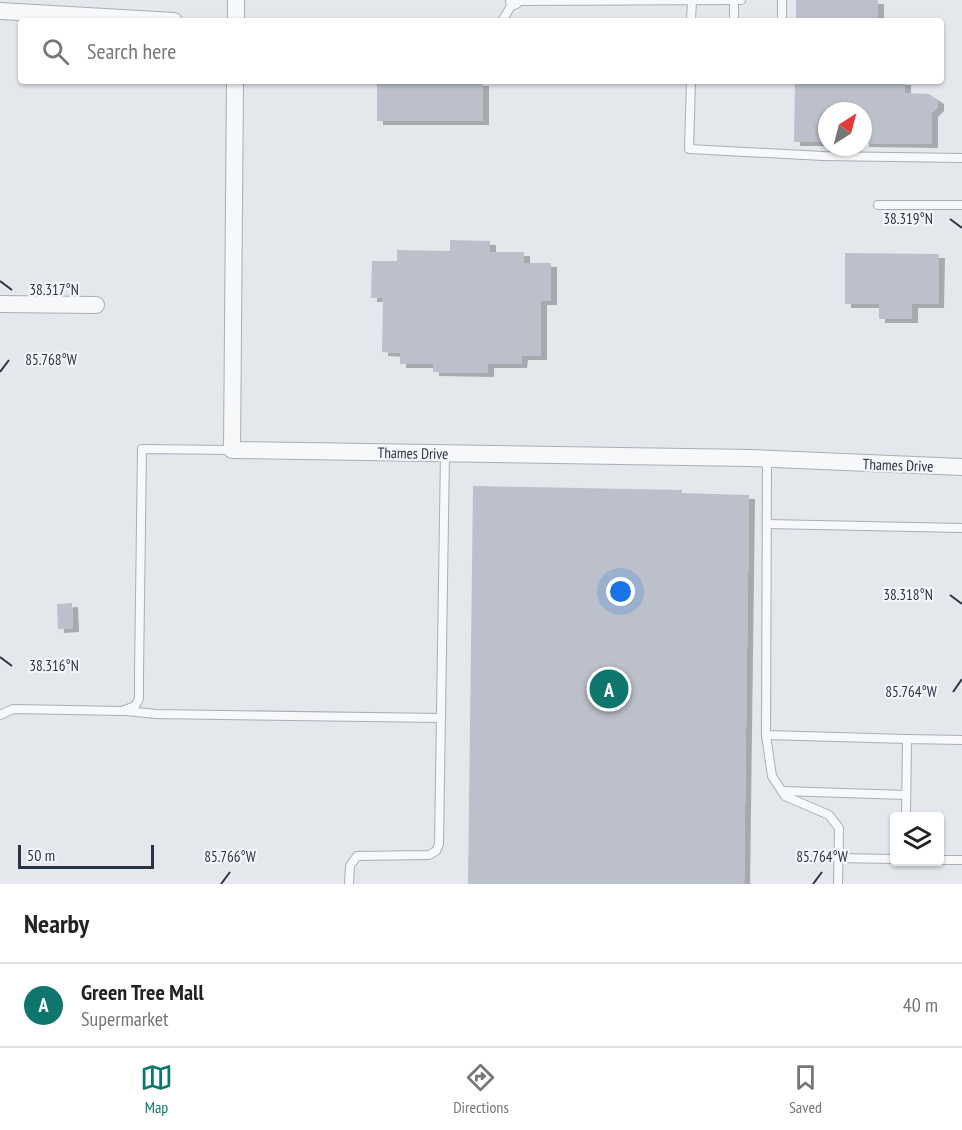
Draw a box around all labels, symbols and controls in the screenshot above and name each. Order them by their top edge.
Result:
search box [18,18,944,84]
icon: search [39,35,72,68]
text: Search here [87,37,176,65]
north arrow [818,102,872,156]
text: 38.319°N [883,209,933,228]
text: 38.317°N [29,280,79,299]
text: 85.768°W [25,350,77,369]
street label: Thames Drive [377,443,449,463]
street label: Thames Drive [862,454,934,476]
your location [606,577,635,606]
text: 38.318°N [883,585,933,604]
text: 38.316°N [29,656,79,675]
pin: A [590,666,628,712]
text: 85.764°W [885,682,937,701]
map controls [890,812,944,866]
button: layers [890,812,944,866]
scale bar [18,842,154,870]
text: 50 m [27,845,55,865]
text: 85.766°W [204,847,256,866]
text: 85.764°W [796,847,848,866]
text: Nearby [24,907,89,940]
text: Green Tree Mall [81,978,204,1006]
text: A [38,992,49,1018]
text: 40 m [903,992,938,1018]
text: Supermarket [81,1006,169,1032]
tab: Map [140,1061,173,1117]
tab: Directions [453,1061,509,1117]
tab: Saved [789,1061,822,1117]

